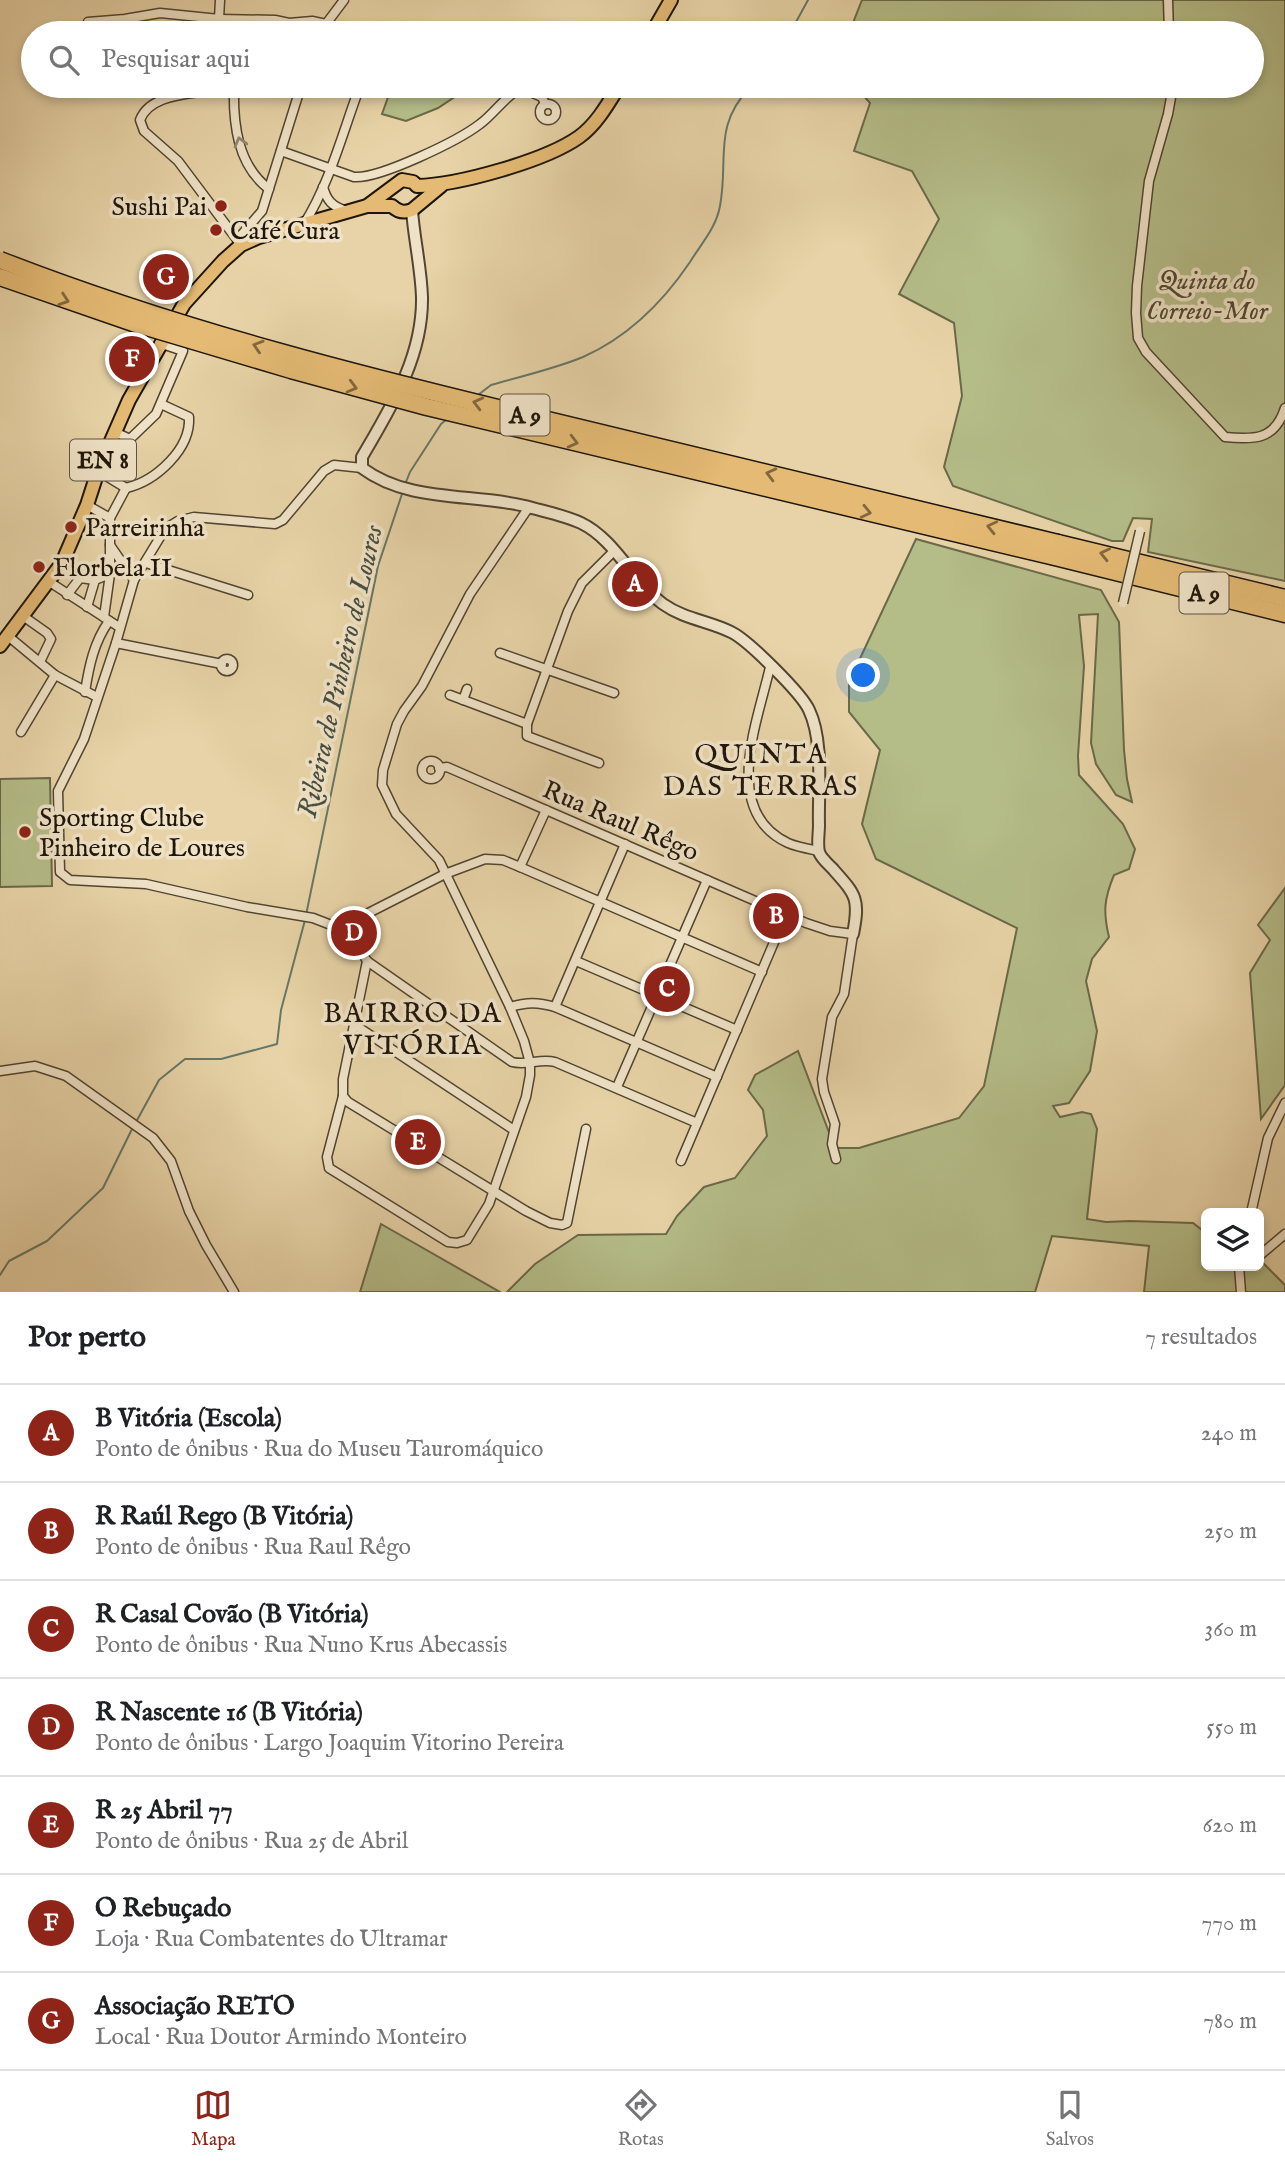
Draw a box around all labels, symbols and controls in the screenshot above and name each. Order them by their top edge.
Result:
search box [21,21,1264,98]
icon: search [45,41,83,79]
text: Pesquisar aqui [101,43,250,76]
one-way arrow [234,136,248,148]
place label: Sushi Pai [112,191,207,224]
marker: Sushi Pai [213,198,229,214]
place label: Café Cura [230,215,340,248]
marker: Café Cura [208,222,224,238]
pin: G [143,251,189,303]
park label: Quinta do Correio-Mor [1146,265,1269,328]
one-way arrow [58,291,70,305]
pin: F [109,333,155,385]
one-way arrow [252,339,264,354]
one-way arrow [346,379,358,393]
road number: A 9 [500,394,550,436]
one-way arrow [472,397,484,411]
one-way arrow [567,434,579,448]
road number: EN 8 [70,439,136,480]
one-way arrow [765,467,777,482]
one-way arrow [860,504,872,519]
place label: Parreirinha [85,512,205,545]
marker: Parreirinha [63,519,79,535]
water label: Ribeira de Pinheiro de Loures [291,521,392,821]
one-way arrow [986,521,998,535]
one-way arrow [1099,548,1111,562]
place label: Florbela II [53,552,172,585]
pin: A [612,558,658,610]
marker: Florbela II [31,559,47,575]
road number: A 9 [1180,572,1228,614]
your location [846,658,880,692]
district label: QUINTA DAS TERRAS [663,738,859,805]
street label: Rua Raul Rêgo [537,774,704,869]
place label: Sporting Clube Pinheiro de Loures [39,802,245,865]
marker: Sporting Clube Pinheiro de Loures [17,824,33,840]
pin: B [753,890,799,942]
pin: D [331,907,377,959]
pin: C [644,963,690,1015]
district label: BAIRRO DA VITÓRIA [323,997,503,1064]
pin: E [395,1116,441,1168]
map controls [1201,1208,1264,1271]
button: layers [1201,1208,1264,1271]
text: Por perto [28,1319,146,1357]
text: 7 resultados [1145,1323,1257,1352]
text: B Vitória (Escola) [95,1402,282,1435]
text: A [43,1419,59,1448]
text: 240 m [1201,1419,1257,1448]
text: Ponto de ônibus · Rua do Museu Tauromáquico [95,1435,543,1464]
text: R Raúl Rego (B Vitória) [95,1500,353,1533]
text: B [43,1517,59,1546]
text: 250 m [1204,1517,1257,1546]
text: Ponto de ônibus · Rua Raul Rêgo [95,1533,411,1562]
text: R Casal Covão (B Vitória) [95,1598,369,1631]
text: C [43,1615,59,1644]
text: 360 m [1205,1615,1257,1644]
text: Ponto de ônibus · Rua Nuno Krus Abecassis [95,1631,507,1660]
text: R Nascente 16 (B Vitória) [95,1696,363,1729]
text: D [42,1713,60,1742]
text: 550 m [1206,1713,1257,1742]
text: Ponto de ônibus · Largo Joaquim Vitorino Pereira [95,1729,564,1758]
text: R 25 Abril 77 [95,1794,233,1827]
text: E [43,1811,59,1840]
text: 620 m [1202,1811,1257,1840]
text: Ponto de ônibus · Rua 25 de Abril [95,1827,408,1856]
text: O Rebuçado [95,1892,231,1925]
text: F [44,1909,58,1938]
text: 770 m [1201,1909,1257,1938]
text: Loja · Rua Combatentes do Ultramar [95,1925,448,1954]
text: Associação RETO [95,1990,294,2023]
text: G [42,2007,60,2036]
text: 780 m [1203,2007,1257,2036]
text: Local · Rua Doutor Armindo Monteiro [95,2023,467,2052]
tab: Mapa [191,2086,236,2152]
tab: Rotas [618,2086,664,2152]
tab: Salvos [1046,2086,1094,2152]

